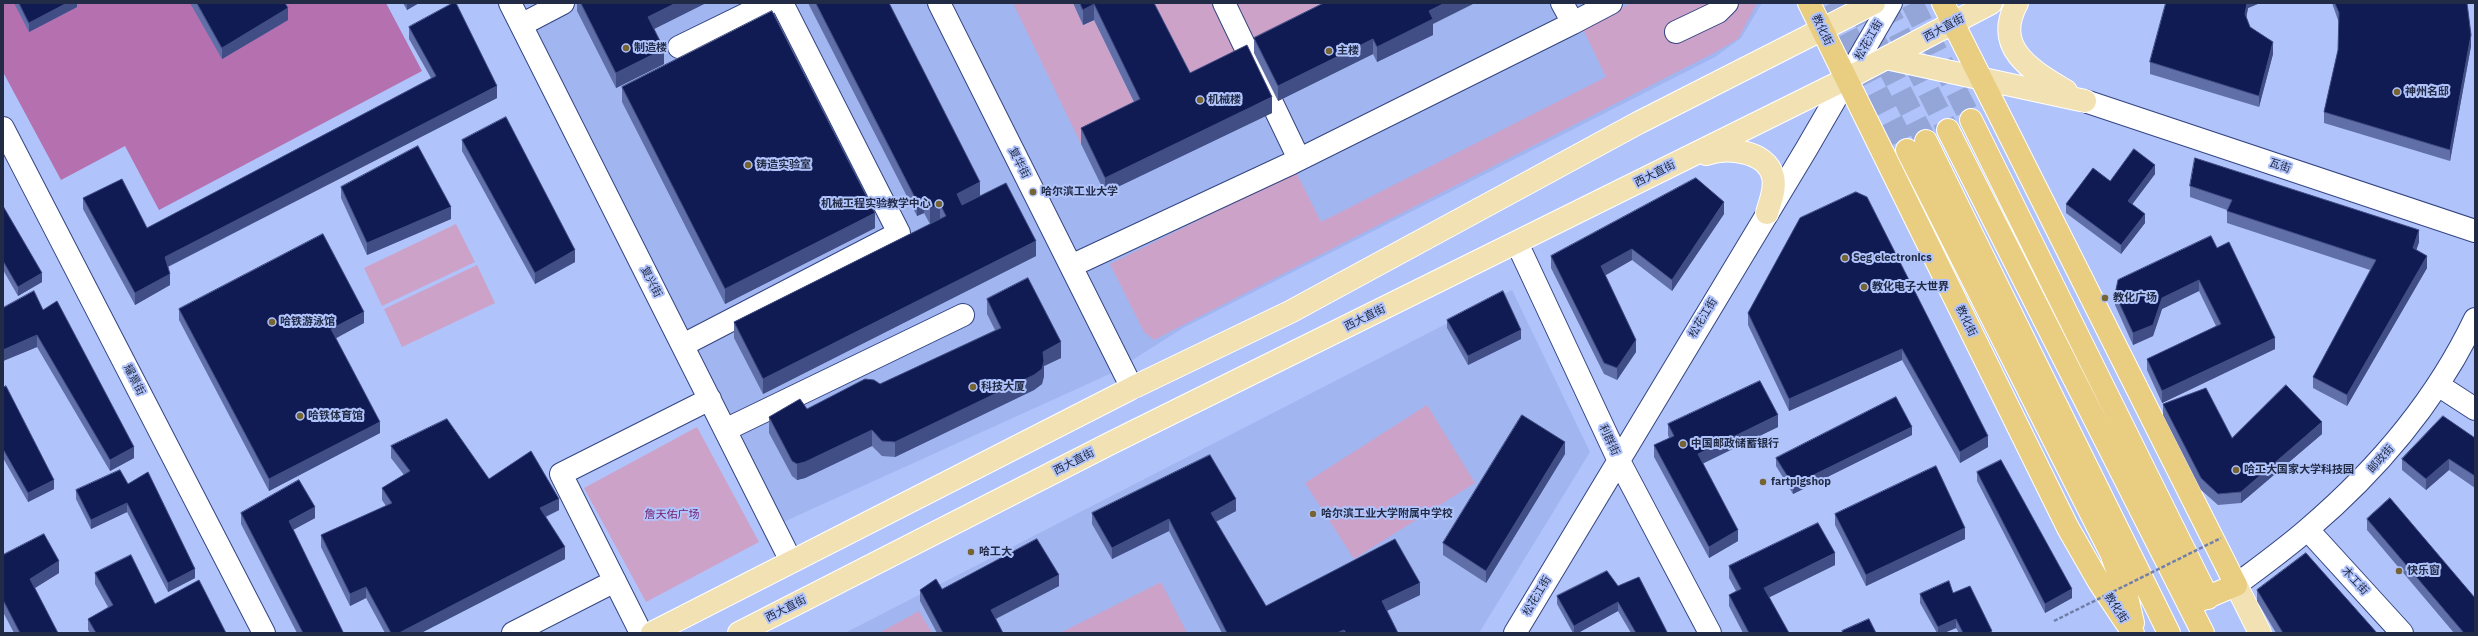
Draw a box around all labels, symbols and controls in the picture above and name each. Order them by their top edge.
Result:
street label: 教化街 [1809,12,1835,48]
street label: 西大直街 [1921,12,1967,44]
street label: 松花江街 [1852,18,1886,62]
place label: 制造楼 [634,41,667,55]
marker: 制造楼 [621,43,631,53]
place label: 主楼 [1337,44,1359,58]
marker: 主楼 [1324,46,1334,56]
place label: 神州名邸 [2405,85,2449,99]
marker: 神州名邸 [2392,87,2402,97]
place label: 机械楼 [1208,93,1241,107]
marker: 机械楼 [1195,95,1205,105]
street label: 复华街 [1006,145,1032,181]
street label: 瓦街 [2267,156,2293,176]
place label: 铸造实验室 [756,158,811,172]
street label: 西大直街 [1632,158,1678,190]
marker: 铸造实验室 [743,160,753,170]
place label: 哈尔滨工业大学 [1041,185,1118,199]
marker: 哈尔滨工业大学 [1028,187,1038,197]
place label: 机械工程实验教学中心 [821,197,931,211]
marker: 机械工程实验教学中心 [934,199,944,209]
place label: Seg electronics [1853,251,1932,265]
marker: Seg electronics [1840,253,1850,263]
street label: 复兴街 [638,264,664,300]
place label: 教化电子大世界 [1872,280,1949,294]
marker: 教化电子大世界 [1859,282,1869,292]
place label: 教化广场 [2113,291,2157,305]
marker: 教化广场 [2100,293,2110,303]
street label: 松花江街 [1686,296,1720,340]
street label: 西大直街 [1342,302,1388,334]
street label: 教化街 [1953,303,1979,339]
place label: 哈铁游泳馆 [280,315,335,329]
marker: 哈铁游泳馆 [267,317,277,327]
street label: 耀景街 [121,362,147,398]
place label: 科技大厦 [981,380,1025,394]
marker: 科技大厦 [968,382,978,392]
place label: 哈铁体育馆 [308,409,363,423]
marker: 哈铁体育馆 [295,411,305,421]
street label: 利群街 [1596,422,1622,458]
place label: 中国邮政储蓄银行 [1691,437,1779,451]
marker: 中国邮政储蓄银行 [1678,439,1688,449]
street label: 邮政街 [2365,442,2397,476]
street label: 西大直街 [1051,446,1097,478]
place label: 哈工大国家大学科技园 [2244,463,2354,477]
marker: 哈工大国家大学科技园 [2231,465,2241,475]
place label: fartpigshop [1771,475,1831,489]
marker: fartpigshop [1758,477,1768,487]
place label: 哈尔滨工业大学附属中学校 [1321,507,1453,521]
park label: 詹天佑广场 [645,508,699,522]
marker: 哈尔滨工业大学附属中学校 [1308,509,1318,519]
place label: 哈工大 [979,545,1012,559]
marker: 哈工大 [966,547,976,557]
street label: 木工街 [2339,564,2371,598]
place label: 快乐窗 [2407,564,2440,578]
marker: 快乐窗 [2394,566,2404,576]
street label: 松花江街 [1520,574,1554,618]
street label: 教化街 [2101,591,2131,625]
street label: 西大直街 [763,593,809,625]

